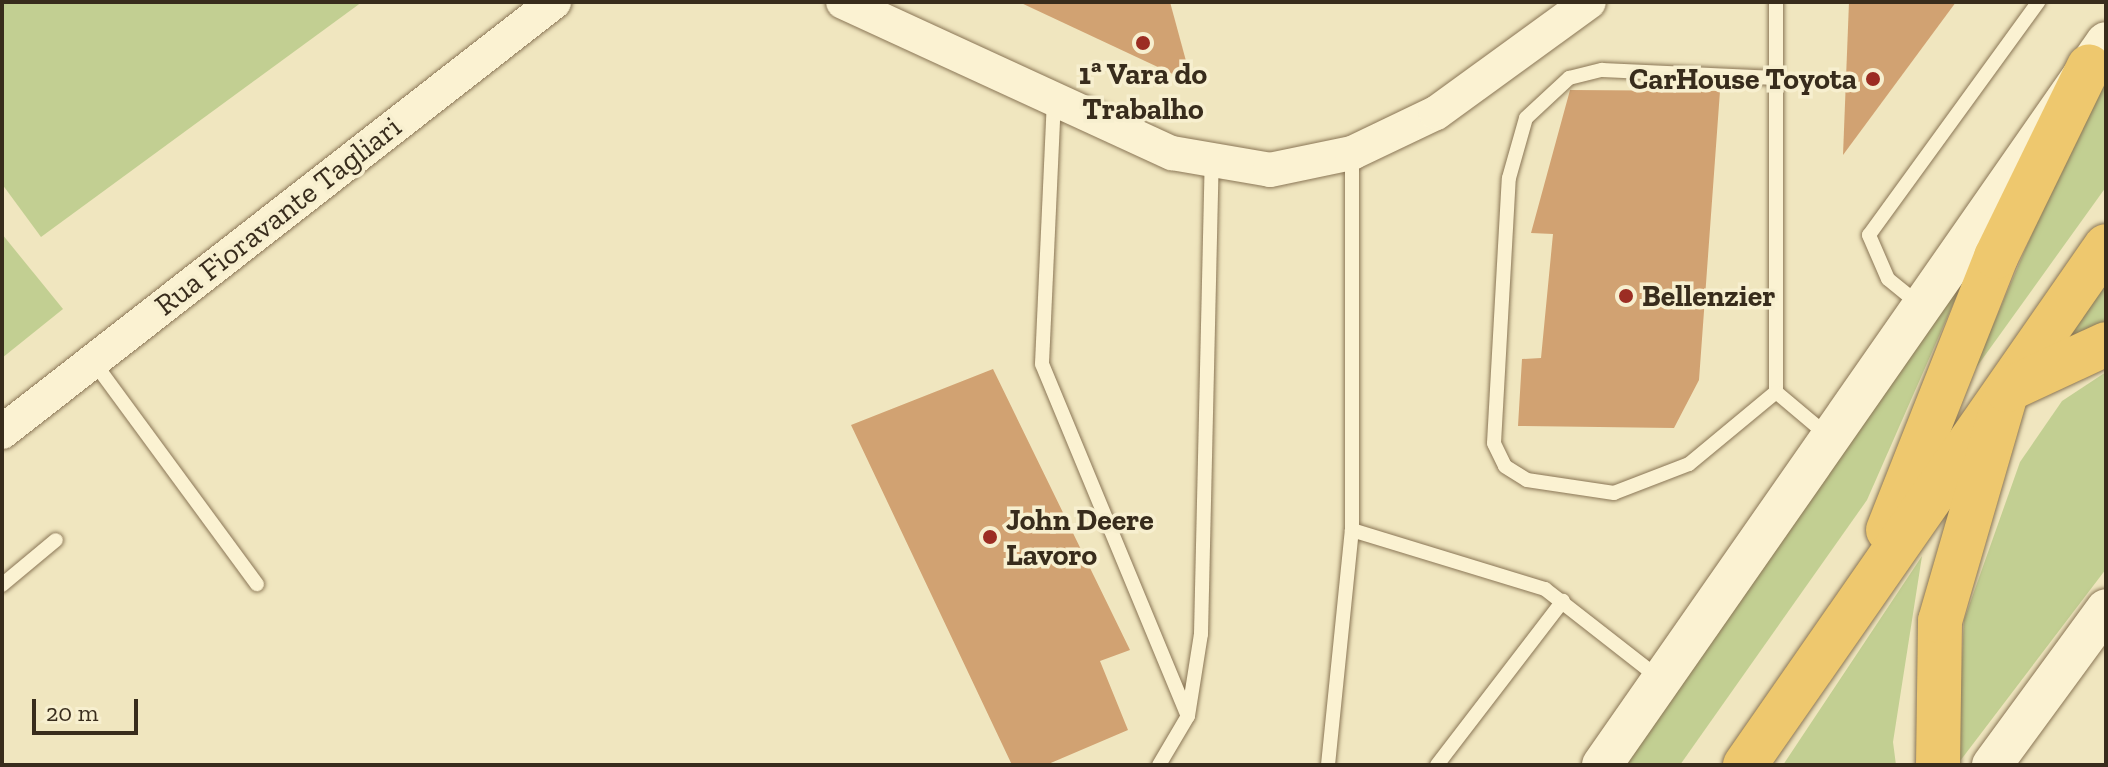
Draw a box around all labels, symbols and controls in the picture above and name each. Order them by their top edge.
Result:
marker: 1ª Vara do Trabalho [1134,34,1152,52]
place label: 1ª Vara do Trabalho [1078,56,1208,126]
place label: CarHouse Toyota [1629,61,1857,97]
marker: CarHouse Toyota [1864,70,1882,88]
street label: Rua Fioravante Tagliari [147,108,409,324]
place label: Bellenzier [1642,278,1776,314]
marker: Bellenzier [1617,287,1635,305]
place label: John Deere Lavoro [1006,502,1154,572]
marker: John Deere Lavoro [981,528,999,546]
scale bar [36,683,142,733]
text: 20 m [46,698,98,727]

